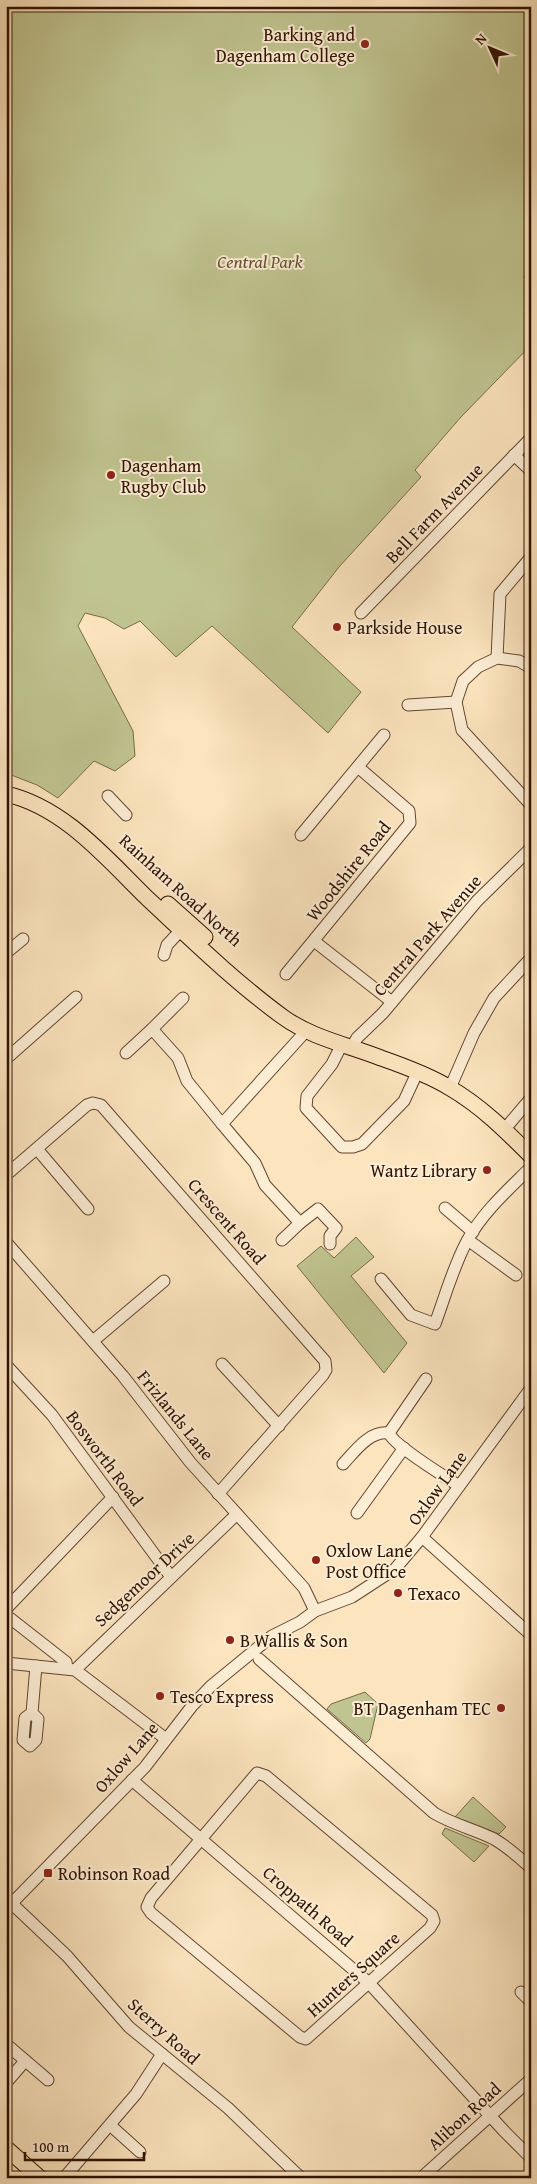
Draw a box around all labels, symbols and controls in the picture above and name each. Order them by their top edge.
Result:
place label: Barking and Dagenham College [216,21,355,69]
north arrow [464,22,514,72]
text: N [470,28,492,49]
marker: Barking and Dagenham College [359,38,371,50]
park label: Central Park [217,248,303,275]
place label: Dagenham Rugby Club [121,452,206,500]
street label: Bell Farm Avenue [379,457,489,569]
marker: Dagenham Rugby Club [105,469,117,481]
place label: Parkside House [347,614,462,641]
marker: Parkside House [331,621,343,633]
street label: Woodshire Road [299,815,397,927]
street label: Rainham Road North [113,827,249,953]
street label: Central Park Avenue [366,868,488,1002]
place label: Wantz Library [370,1157,477,1184]
marker: Wantz Library [481,1164,493,1176]
street label: Crescent Road [182,1172,273,1271]
street label: Frizlands Lane [131,1364,221,1466]
street label: Bosworth Road [60,1404,150,1512]
street label: Oxlow Lane [401,1445,473,1531]
street label: Sedgemoor Drive [88,1525,200,1633]
place label: Oxlow Lane Post Office [326,1537,413,1585]
marker: Oxlow Lane Post Office [310,1554,322,1566]
place label: Texaco [408,1580,460,1607]
marker: Texaco [392,1587,404,1599]
place label: B Wallis & Son [240,1627,348,1654]
marker: B Wallis & Son [224,1634,236,1646]
place label: Tesco Express [170,1683,274,1710]
marker: Tesco Express [154,1690,166,1702]
place label: BT Dagenham TEC [354,1695,491,1722]
marker: BT Dagenham TEC [495,1702,507,1714]
street label: Oxlow Lane [87,1715,165,1799]
street label: Croppath Road [257,1859,359,1953]
place label: Robinson Road [58,1860,170,1887]
marker: Robinson Road [42,1867,54,1879]
street label: Hunters Square [300,1925,406,2023]
street label: Sterry Road [122,1991,206,2071]
street label: Alibon Road [421,2075,507,2157]
scale bar [25,2129,144,2161]
text: 100 m [32,2136,70,2157]

